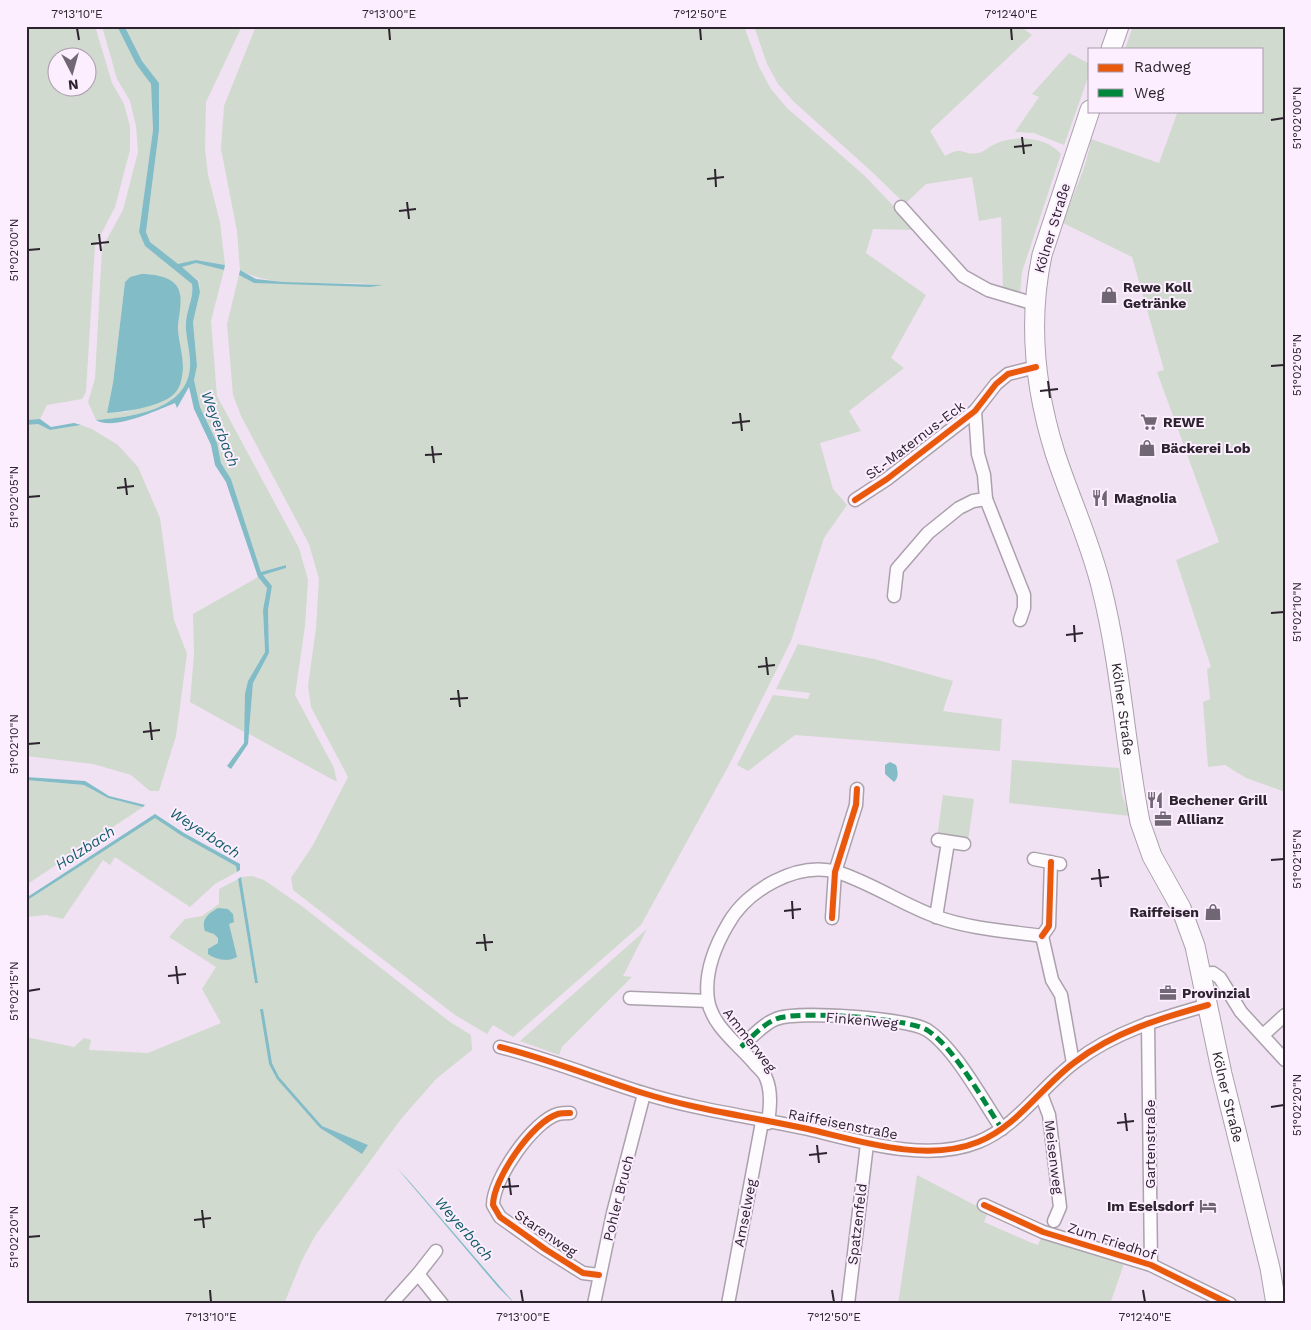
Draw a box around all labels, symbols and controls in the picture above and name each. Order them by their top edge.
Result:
text: 7°13'10"E [51,7,103,21]
text: 7°13'00"E [362,7,416,21]
text: 7°12'50"E [673,7,727,21]
text: 7°12'40"E [985,7,1038,21]
north arrow [48,48,98,98]
legend [1088,48,1264,112]
text: Radweg [1134,58,1191,76]
text: N [67,76,79,93]
text: Weg [1134,84,1165,102]
text: 51°02'00"N [1290,86,1304,150]
street label: Kölner Straße [1031,181,1073,275]
text: 51°02'00"N [7,218,21,282]
place label: Rewe Koll Getränke [1123,279,1192,311]
shop icon: Rewe Koll Getränke [1099,285,1119,305]
text: 51°02'05"N [1290,334,1304,396]
water label: Weyerbach [197,389,243,469]
street label: St.-Maternus-Eck [862,398,968,482]
supermarket icon: REWE [1139,412,1159,432]
place label: REWE [1163,414,1204,430]
shop icon: Bäckerei Lob [1137,438,1157,458]
place label: Bäckerei Lob [1161,440,1251,456]
text: 51°02'05"N [7,466,21,528]
restaurant icon: Magnolia [1090,488,1110,508]
place label: Magnolia [1114,490,1177,506]
text: 51°02'10"N [1290,582,1304,642]
street label: Kölner Straße [1108,661,1137,756]
text: 51°02'10"N [7,714,21,774]
restaurant icon: Bechener Grill [1145,790,1165,810]
place label: Bechener Grill [1169,792,1268,808]
water label: Weyerbach [167,804,243,862]
office icon: Allianz [1153,809,1173,829]
place label: Allianz [1177,811,1224,827]
water label: Holzbach [52,822,118,874]
text: 51°02'15"N [1290,829,1304,889]
shop icon: Raiffeisen [1203,902,1223,922]
place label: Raiffeisen [1129,904,1199,920]
text: 51°02'15"N [7,961,21,1021]
office icon: Provinzial [1158,983,1178,1003]
place label: Provinzial [1182,985,1251,1001]
street label: Ammerweg [720,1005,780,1076]
street label: Finkenweg [825,1009,899,1031]
street label: Kölner Straße [1209,1050,1247,1144]
text: 51°02'20"N [1290,1074,1304,1136]
street label: Gartenstraße [1142,1099,1158,1189]
street label: Raiffeisenstraße [787,1106,899,1142]
street label: Meisenweg [1042,1119,1067,1196]
street label: Pohler Bruch [600,1153,636,1243]
street label: Amselweg [731,1177,760,1248]
street label: Spatzenfeld [844,1183,870,1265]
water label: Weyerbach [431,1193,497,1265]
hotel icon: Im Eselsdorf [1198,1196,1218,1216]
place label: Im Eselsdorf [1107,1198,1194,1214]
text: 51°02'20"N [7,1206,21,1268]
street label: Starenweg [512,1206,581,1260]
street label: Zum Friedhof [1066,1219,1159,1263]
text: 7°13'10"E [185,1310,237,1324]
text: 7°13'00"E [496,1310,550,1324]
text: 7°12'50"E [807,1310,861,1324]
text: 7°12'40"E [1119,1310,1172,1324]

